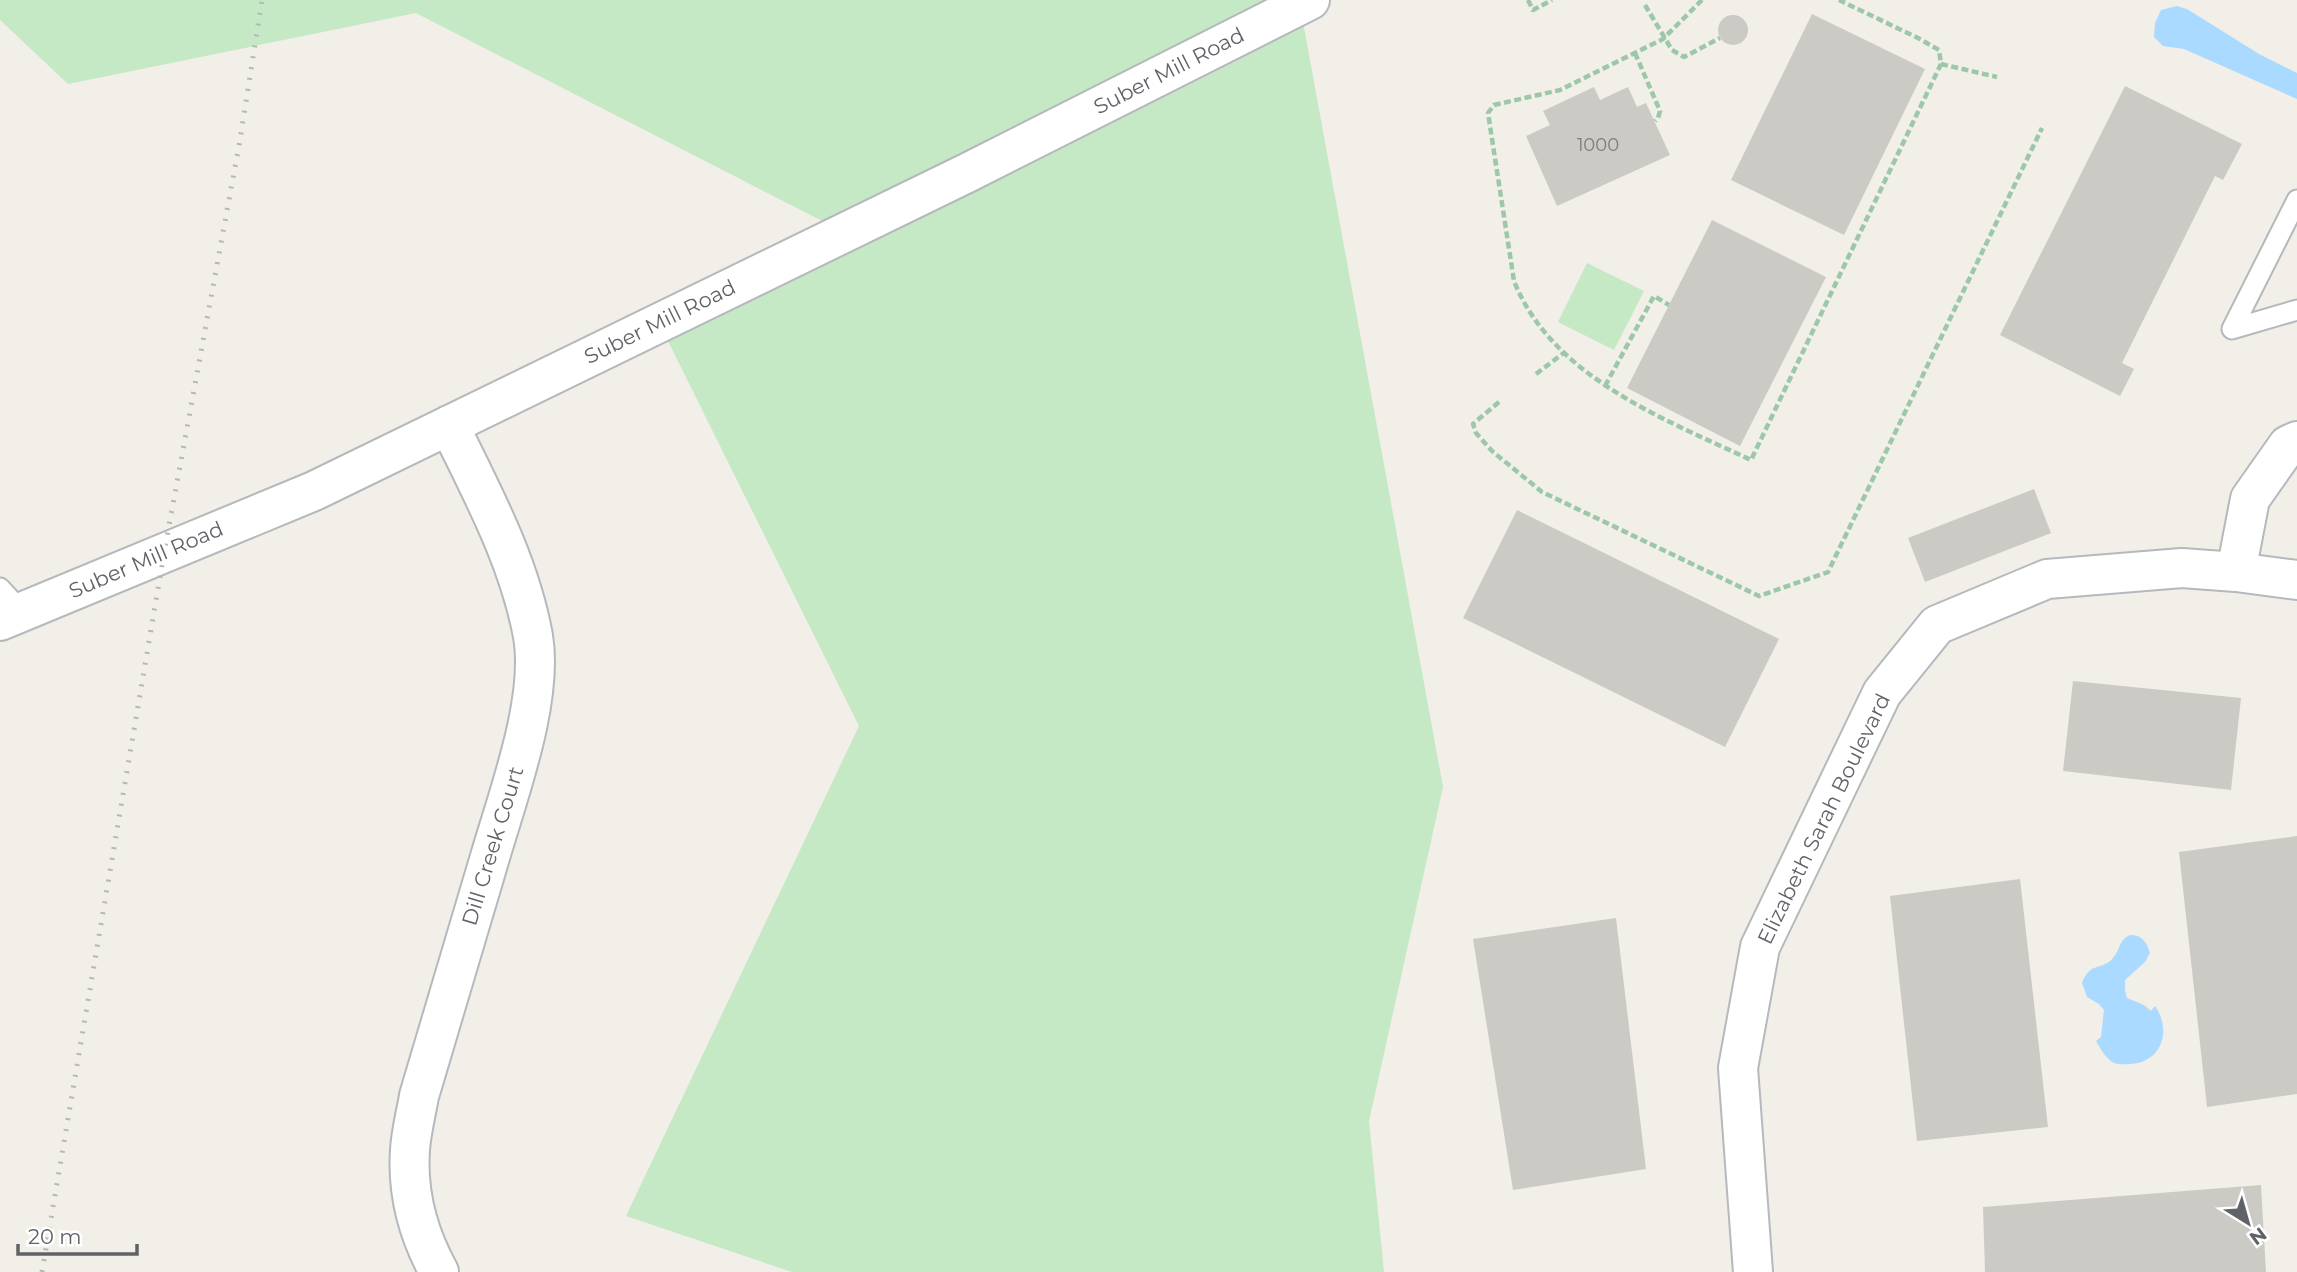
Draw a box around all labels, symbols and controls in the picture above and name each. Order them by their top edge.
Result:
street label: Suber Mill Road [1089,22,1248,119]
house number: 1000 [1577,134,1619,156]
street label: Suber Mill Road [580,274,740,369]
street label: Suber Mill Road [65,516,227,603]
street label: Elizabeth Sarah Boulevard [1752,689,1895,948]
street label: Dill Creek Court [456,763,529,929]
north arrow [2213,1188,2283,1258]
scale bar [18,1212,136,1256]
text: N [2245,1222,2271,1250]
text: 20 m [28,1224,82,1249]

